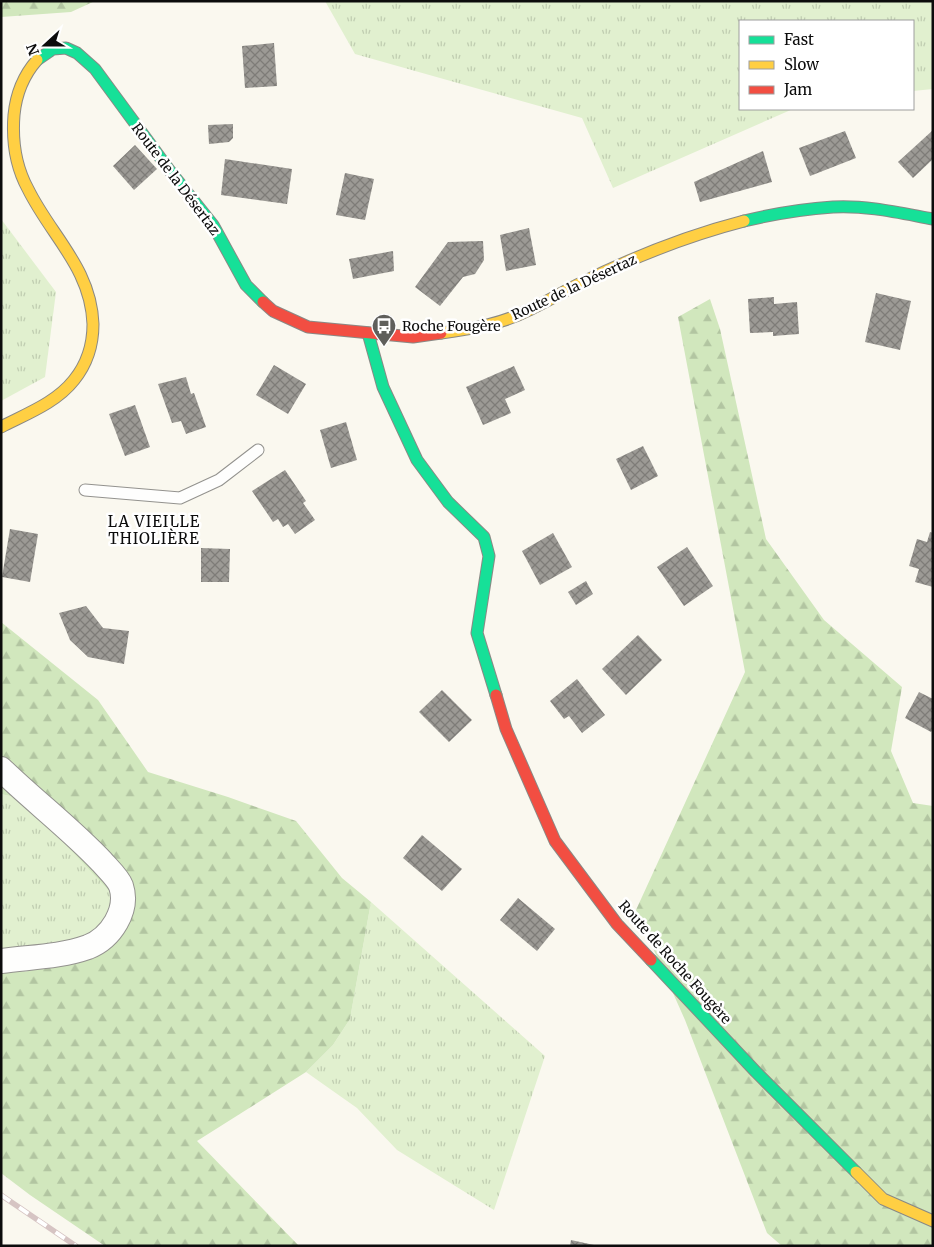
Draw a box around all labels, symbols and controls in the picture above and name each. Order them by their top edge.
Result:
north arrow [20,20,70,70]
legend [739,20,914,110]
text: Fast [784,30,814,49]
text: N [22,41,43,58]
text: Slow [784,55,819,74]
text: Jam [783,80,812,99]
street label: Route de la Désertaz [128,119,224,239]
street label: Route de la Désertaz [509,250,640,324]
bus stop icon: Roche Fougère [371,313,397,347]
place label: Roche Fougère [402,317,501,335]
district label: LA VIEILLE THIOLIÈRE [108,512,200,548]
street label: Route de Roche Fougère [615,897,735,1027]

